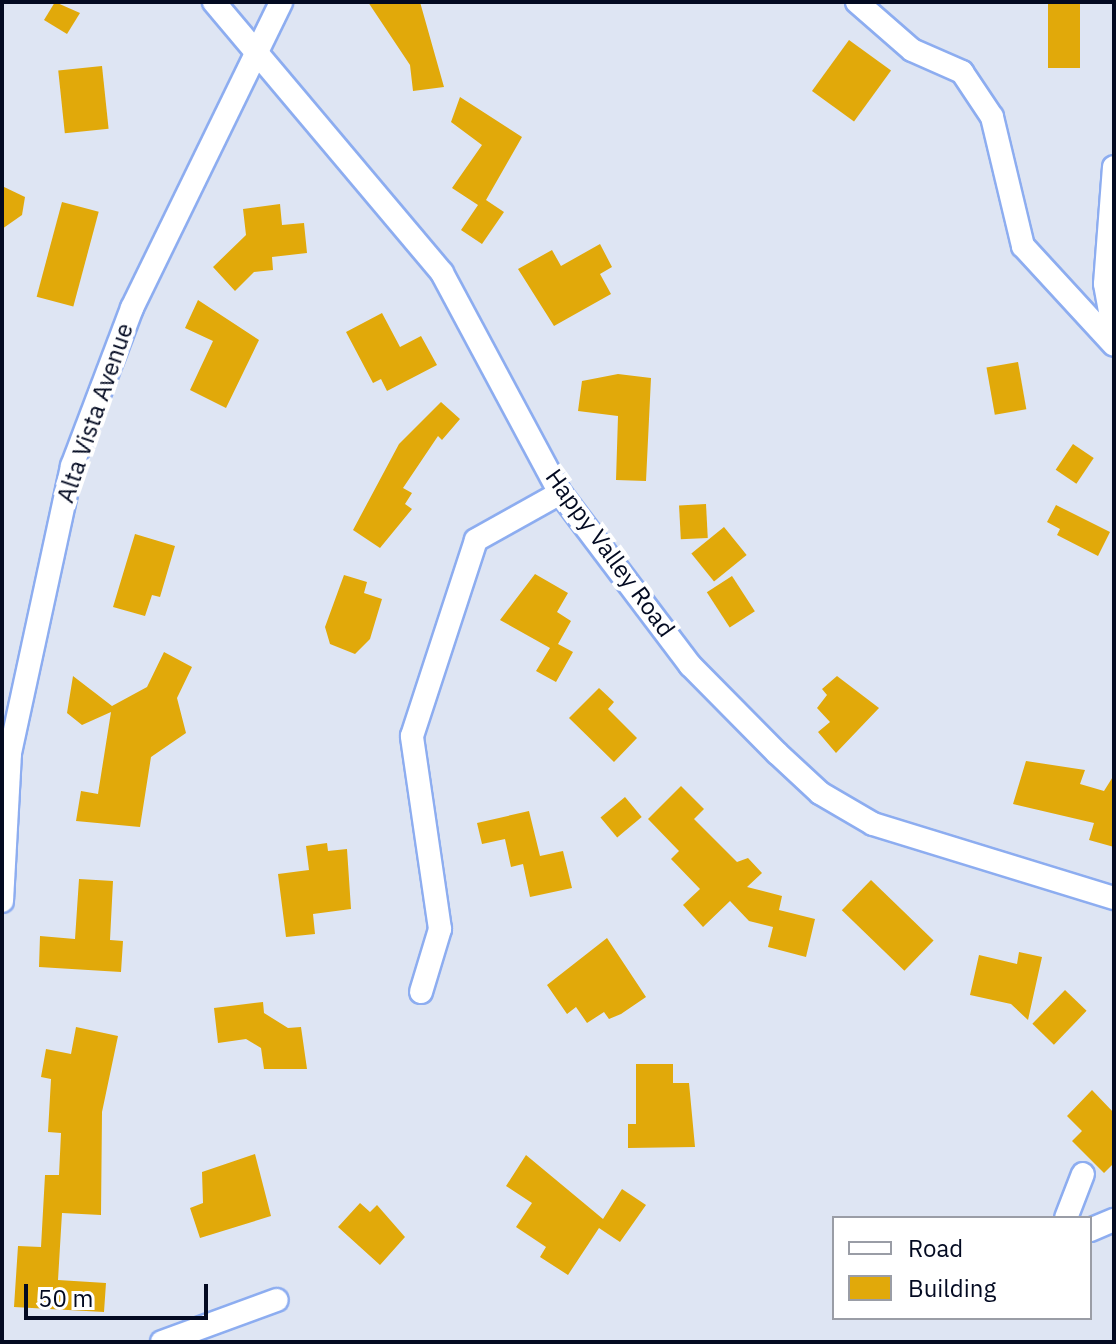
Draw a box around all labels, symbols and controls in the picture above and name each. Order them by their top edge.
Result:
street label: Alta Vista Avenue [51,319,139,507]
street label: Happy Valley Road [539,463,681,643]
legend [832,1216,1092,1320]
text: Road [908,1232,963,1264]
scale bar [28,1268,212,1318]
text: Building [908,1272,996,1304]
text: 50 m [38,1282,93,1314]

